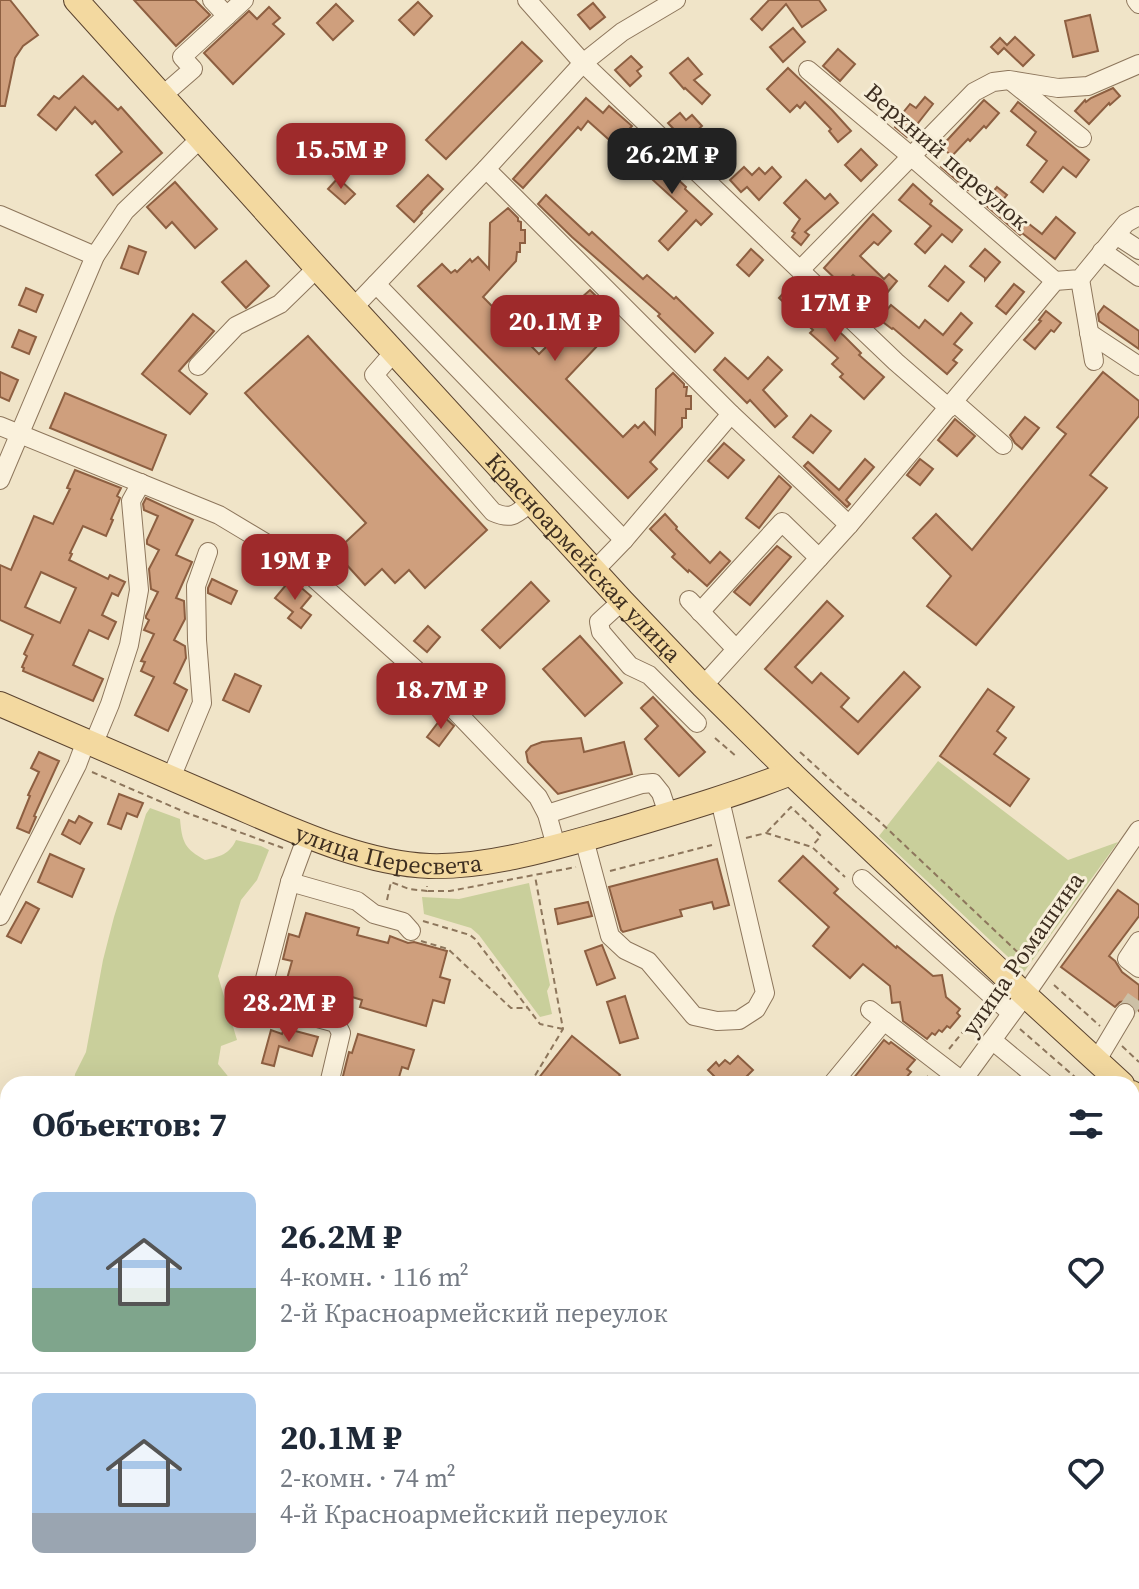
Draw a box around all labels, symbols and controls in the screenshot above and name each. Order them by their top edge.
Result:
street label: Верхний переулок [858,76,1037,238]
pin: 15.5M ₽ [267,123,415,191]
pin: 26.2M ₽ [598,128,746,196]
text: 15.5M ₽ [294,131,388,167]
text: 26.2M ₽ [625,136,719,172]
pin: 17M ₽ [779,276,891,344]
text: 17M ₽ [799,284,871,320]
pin: 20.1M ₽ [481,295,629,363]
text: 20.1M ₽ [508,303,602,339]
street label: Красноармейская улица [478,445,690,670]
pin: 19M ₽ [239,534,351,602]
text: 19M ₽ [259,542,331,578]
pin: 18.7M ₽ [367,663,515,731]
text: 18.7M ₽ [394,671,488,707]
street label: улица Пересвета [290,816,485,882]
street label: улица Ромашина [954,864,1092,1042]
pin: 28.2M ₽ [215,976,363,1044]
text: 28.2M ₽ [242,984,336,1020]
text: Объектов: 7 [32,1101,227,1147]
icon: filters [1064,1102,1108,1146]
text: 26.2M ₽ [280,1213,402,1259]
icon: home [96,1224,192,1320]
icon: heart [1064,1250,1108,1294]
text: 4-комн. · 116 m² [280,1259,469,1295]
text: 2-й Красноармейский переулок [280,1295,668,1331]
text: 20.1M ₽ [280,1414,402,1460]
icon: home [96,1425,192,1521]
icon: heart [1064,1451,1108,1495]
text: 2-комн. · 74 m² [280,1460,456,1496]
text: 4-й Красноармейский переулок [280,1496,668,1532]

